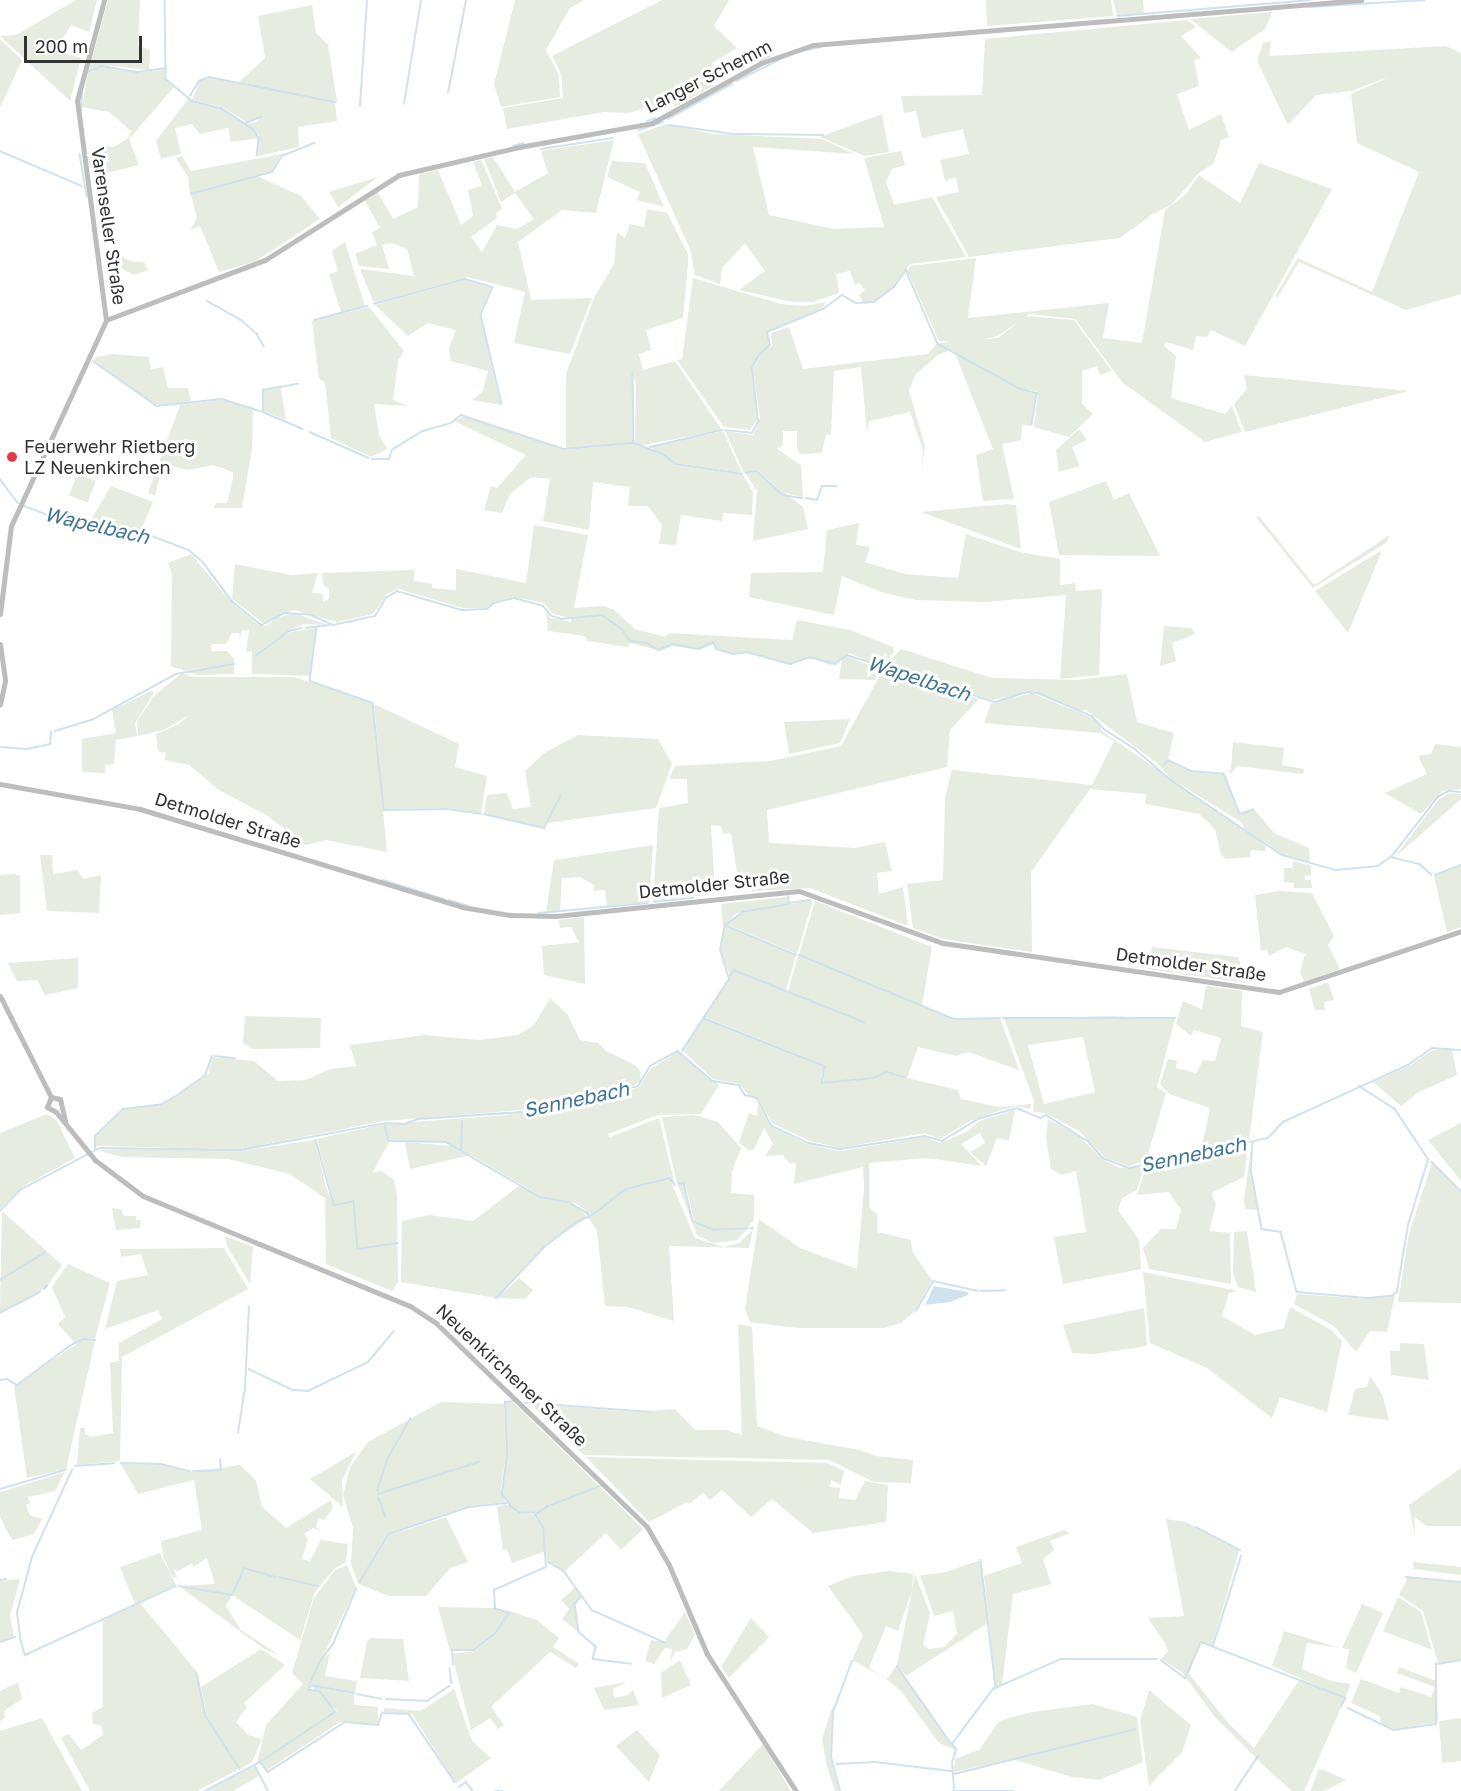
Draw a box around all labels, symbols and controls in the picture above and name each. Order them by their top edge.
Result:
scale bar [27,24,146,62]
text: 200 m [35,35,88,57]
street label: Langer Schemm [641,35,775,117]
street label: Varenseller Straße [87,146,131,306]
place label: Feuerwehr Rietberg LZ Neuenkirchen [24,436,195,478]
marker: Feuerwehr Rietberg LZ Neuenkirchen [5,450,19,464]
water label: Wapelbach [42,501,152,549]
water label: Wapelbach [865,650,973,706]
street label: Detmolder Straße [152,787,304,853]
street label: Detmolder Straße [637,865,791,903]
street label: Detmolder Straße [1114,943,1268,985]
water label: Sennebach [521,1076,631,1122]
water label: Sennebach [1138,1131,1248,1177]
street label: Neuenkirchener Straße [432,1299,592,1451]

